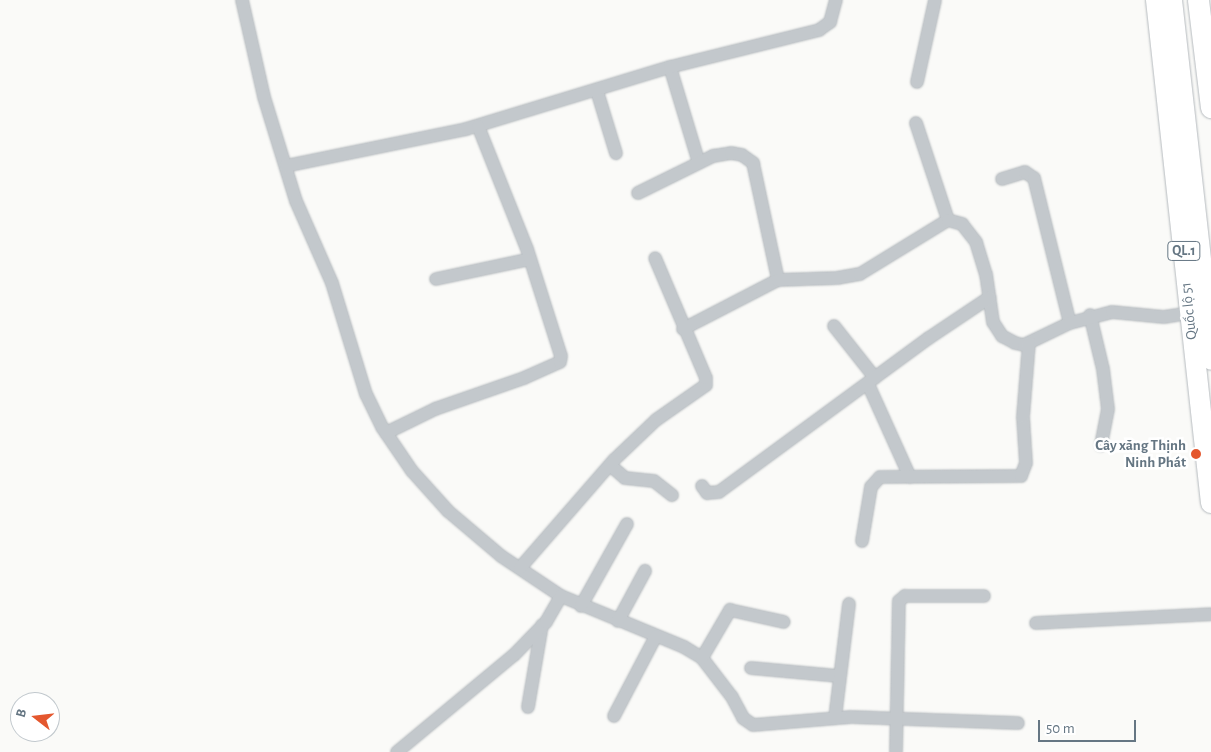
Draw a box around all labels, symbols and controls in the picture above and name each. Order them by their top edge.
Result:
road number: QL.1 [1166,240,1202,262]
street label: Quốc lộ 51 [1177,281,1201,341]
place label: Cây xăng Thịnh Ninh Phát [1095,436,1186,471]
marker: Cây xăng Thịnh Ninh Phát [1190,448,1202,460]
north arrow [10,692,60,742]
text: B [14,707,29,719]
scale bar [1041,710,1138,742]
text: 50 m [1046,721,1075,736]

